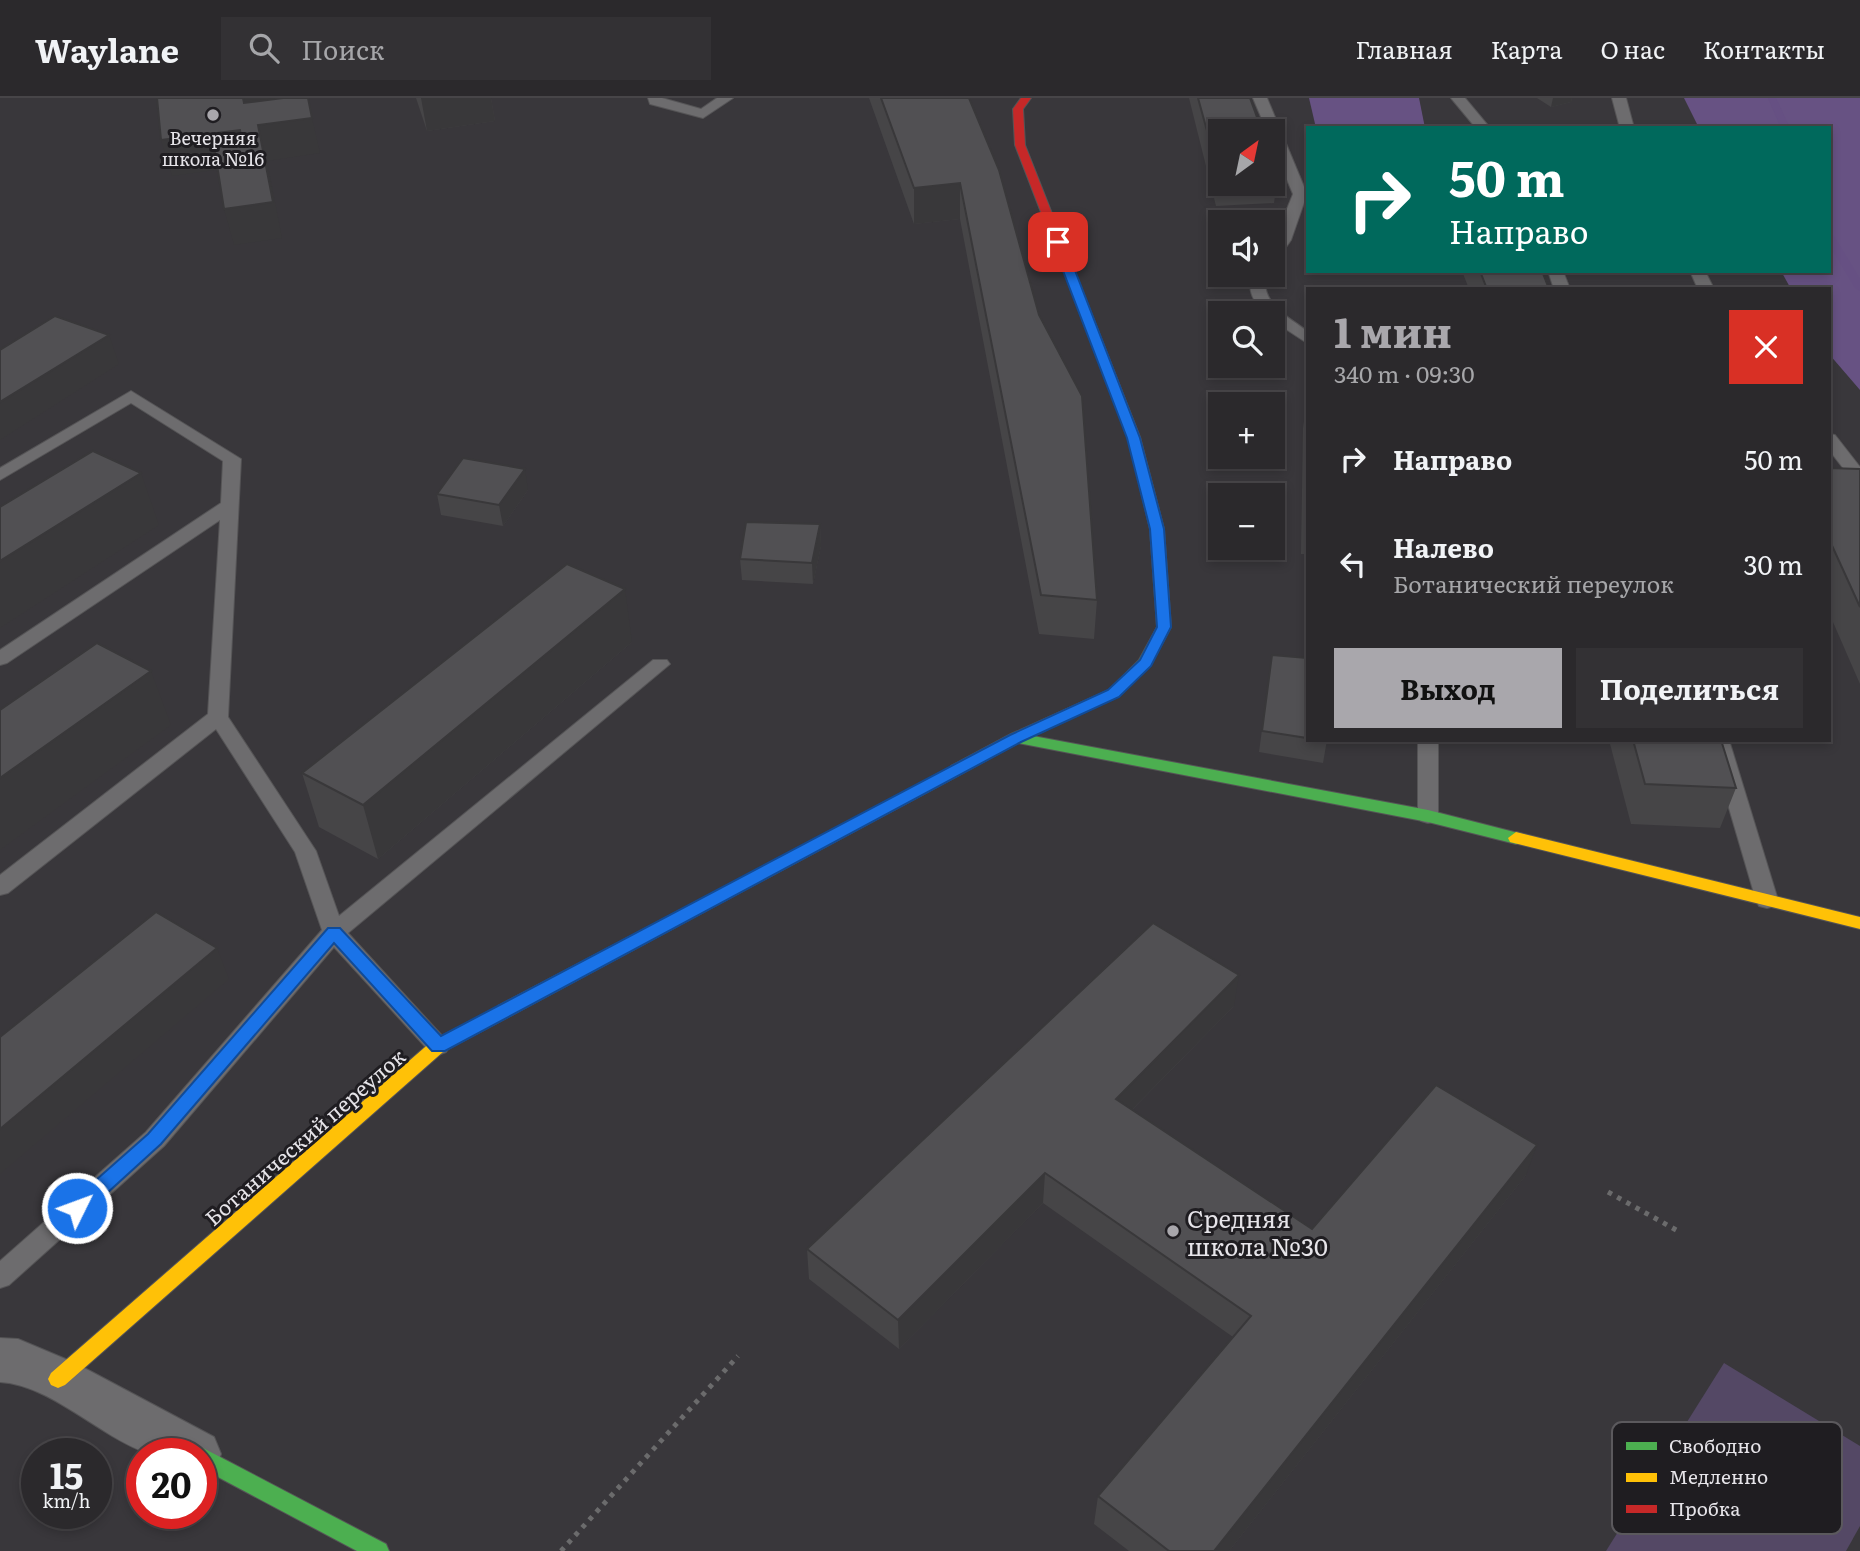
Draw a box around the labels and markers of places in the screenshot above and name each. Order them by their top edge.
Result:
marker: Вечерняя школа №16 [205,107,221,123]
place label: Вечерняя школа №16 [162,124,265,172]
pin [1028,212,1088,272]
place label: Средняя школа №30 [1187,1200,1328,1263]
marker: Средняя школа №30 [1165,1223,1181,1239]

